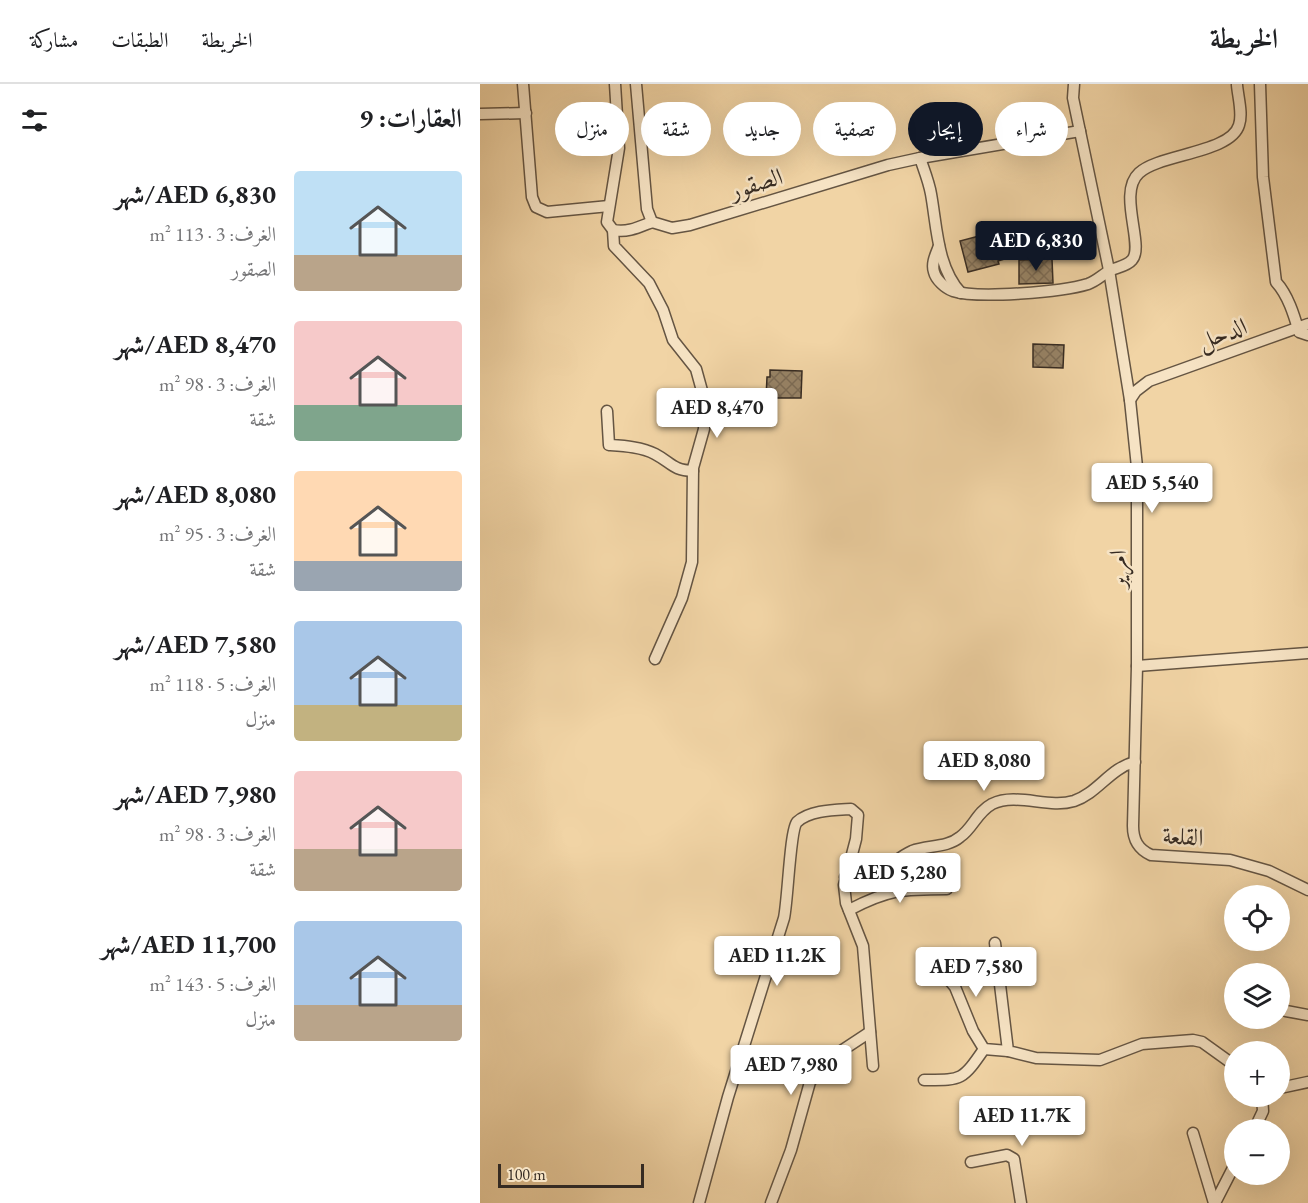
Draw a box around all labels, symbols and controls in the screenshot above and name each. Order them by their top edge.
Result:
text: الخريطة [1210,20,1278,56]
text: مشاركة [30,26,78,53]
text: الطبقات [111,26,168,53]
text: الخريطة [201,26,253,53]
text: العقارات: 9 [359,101,462,135]
chip: منزل [555,102,629,156]
chip: شقة [641,102,711,156]
chip: جديد [723,102,801,156]
chip: تصفية [813,102,896,156]
chip: إيجار [908,102,983,156]
chip: شراء [995,102,1068,156]
icon: filters [18,104,51,137]
street label: الصقور [724,160,786,206]
text: AED 6,830/شهر [115,177,276,211]
icon: home [342,195,414,267]
text: الغرف: 3 · 113 m² [149,221,276,247]
pin: AED 6,830 [967,221,1105,272]
text: AED 6,830 [990,227,1082,253]
text: الصقور [231,256,276,282]
street label: الدحل [1193,310,1252,358]
text: AED 8,470/شهر [115,327,276,361]
icon: home [342,345,414,417]
text: الغرف: 3 · 98 m² [159,371,276,397]
pin: AED 8,470 [648,388,786,439]
text: AED 8,470 [671,394,763,420]
text: شقة [250,406,276,432]
pin: AED 5,540 [1083,463,1221,514]
text: AED 5,540 [1106,469,1198,495]
text: AED 8,080/شهر [115,477,276,511]
icon: home [342,495,414,567]
text: الغرف: 3 · 95 m² [159,521,276,547]
street label: امرير [1101,550,1135,591]
text: شقة [250,556,276,582]
text: AED 7,580/شهر [115,627,276,661]
icon: home [342,645,414,717]
text: الغرف: 5 · 118 m² [149,671,276,697]
text: منزل [245,706,276,732]
pin: AED 8,080 [915,741,1053,792]
text: AED 8,080 [938,747,1030,773]
text: AED 7,980/شهر [115,777,276,811]
icon: home [342,795,414,867]
street label: القلعة [1161,819,1205,853]
text: الغرف: 3 · 98 m² [159,821,276,847]
pin: AED 5,280 [831,853,969,904]
text: شقة [250,856,276,882]
text: AED 5,280 [854,859,946,885]
map controls [1224,885,1290,1185]
button: locate [1224,885,1290,951]
text: AED 11,700/شهر [101,927,276,961]
pin: AED 11.2K [708,936,846,987]
text: AED 11.2K [728,942,826,968]
icon: home [342,945,414,1017]
pin: AED 7,580 [907,947,1045,998]
text: AED 7,580 [930,953,1022,979]
button: layers [1224,963,1290,1029]
text: الغرف: 5 · 143 m² [149,971,276,997]
text: منزل [245,1006,276,1032]
button: + [1224,1041,1290,1107]
pin: AED 7,980 [722,1045,860,1096]
text: AED 7,980 [745,1051,837,1077]
pin: AED 11.7K [953,1096,1091,1147]
text: AED 11.7K [973,1102,1071,1128]
button: − [1224,1119,1290,1185]
scale bar [498,1161,644,1188]
text: 100 m [507,1164,546,1185]

